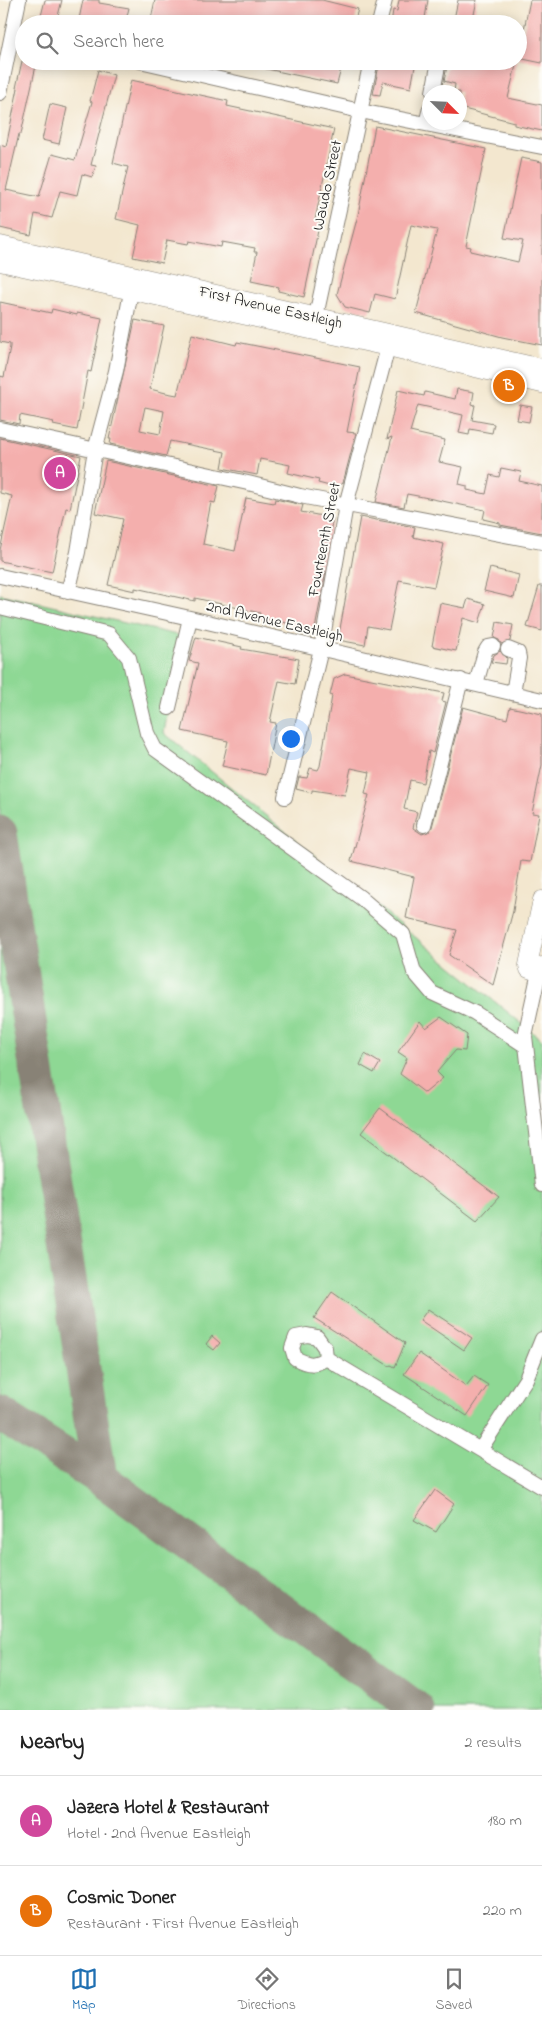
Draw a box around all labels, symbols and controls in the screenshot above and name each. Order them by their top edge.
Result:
search box [15,15,527,70]
icon: search [33,29,61,57]
text: Search here [73,29,164,56]
north arrow [422,85,467,130]
street label: Waudo Street [307,137,349,233]
street label: First Avenue Eastleigh [196,280,345,336]
pin: B [493,367,525,405]
pin: A [44,454,76,492]
street label: Fourteenth Street [302,479,348,600]
street label: 2nd Avenue Eastleigh [204,595,345,649]
your location [278,726,304,752]
text: Nearby [20,1728,84,1758]
text: 2 results [464,1731,522,1755]
text: Jazera Hotel & Restaurant [67,1795,269,1822]
text: A [31,1809,41,1833]
text: 180 m [488,1809,522,1833]
text: Hotel · 2nd Avenue Eastleigh [67,1822,251,1846]
text: Cosmic Doner [67,1885,176,1912]
text: B [31,1899,41,1923]
text: 220 m [483,1899,522,1923]
text: Restaurant · First Avenue Eastleigh [67,1912,299,1936]
tab: Map [70,1965,98,2016]
tab: Directions [238,1965,296,2016]
tab: Saved [436,1965,472,2016]

